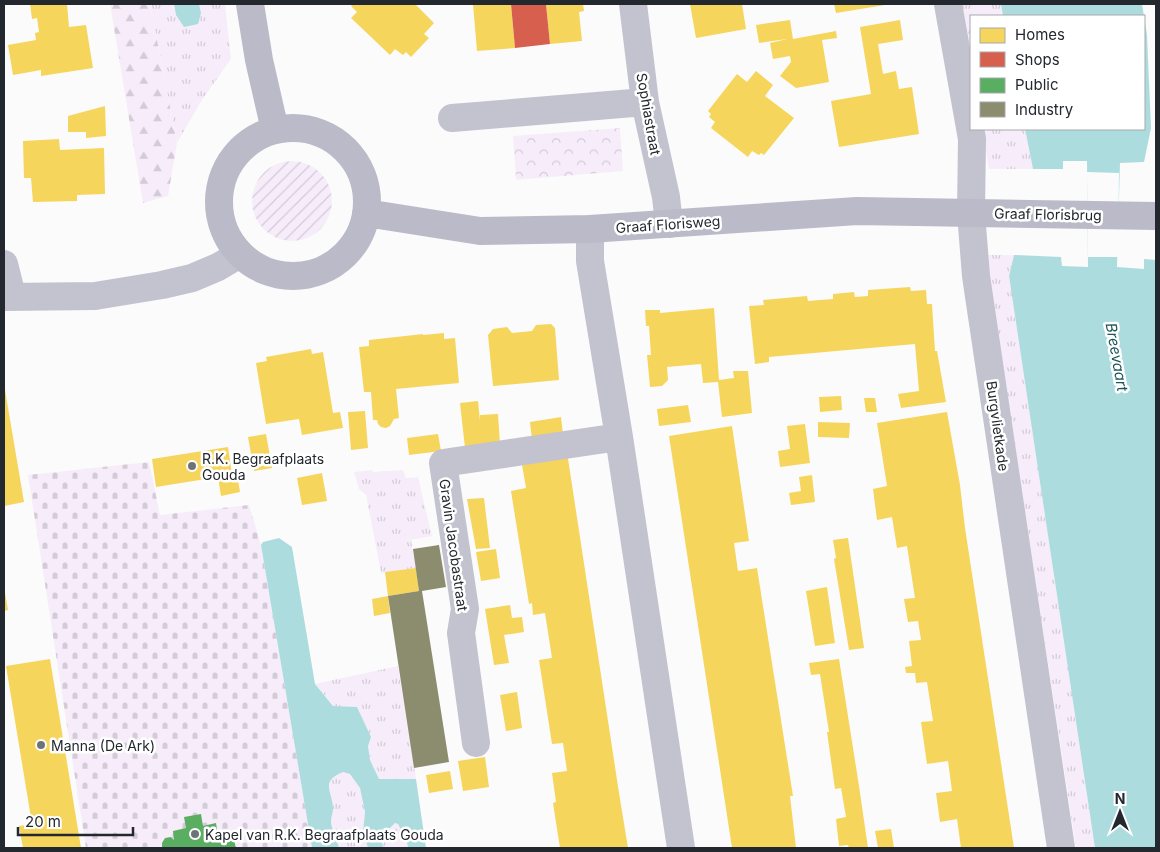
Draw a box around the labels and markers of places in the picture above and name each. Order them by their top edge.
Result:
place label: R.K. Begraafplaats Gouda [202,450,324,483]
marker: R.K. Begraafplaats Gouda [186,460,198,472]
place label: Manna (De Ark) [51,737,155,754]
marker: Manna (De Ark) [35,739,47,751]
place label: Kapel van R.K. Begraafplaats Gouda [205,826,444,843]
marker: Kapel van R.K. Begraafplaats Gouda [189,828,201,840]

